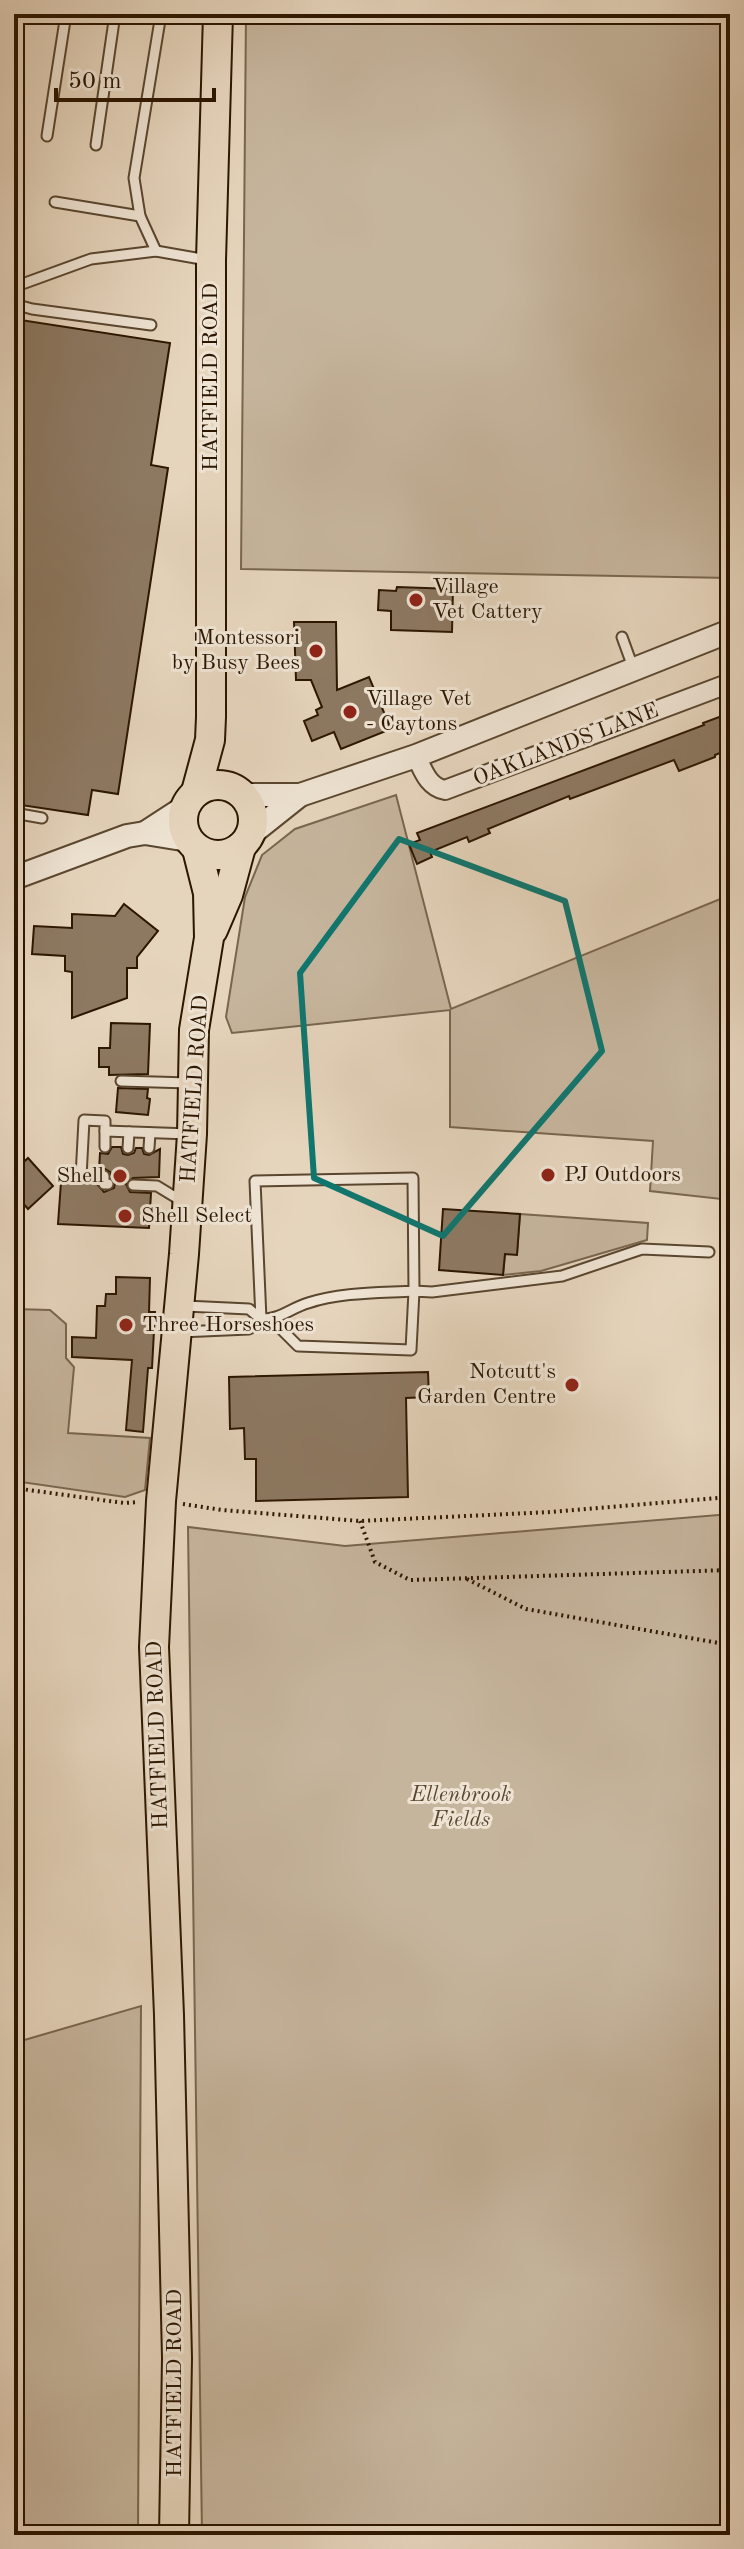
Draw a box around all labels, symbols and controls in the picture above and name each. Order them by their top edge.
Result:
scale bar [56,52,214,102]
text: 50 m [68,70,122,94]
street label: HATFIELD ROAD [200,283,222,471]
place label: Village Vet Cattery [432,576,543,623]
marker: Village Vet Cattery [407,591,425,609]
place label: Montessori by Busy Bees [172,627,300,674]
marker: Montessori by Busy Bees [307,642,325,660]
place label: Village Vet - Caytons [366,688,472,735]
street label: OAKLANDS LANE [470,699,662,791]
marker: Village Vet - Caytons [341,703,359,721]
street label: HATFIELD ROAD [177,994,213,1184]
place label: PJ Outdoors [564,1164,681,1186]
place label: Shell [56,1165,104,1187]
marker: PJ Outdoors [539,1166,557,1184]
marker: Shell [111,1167,129,1185]
place label: Shell Select [141,1205,252,1227]
marker: Shell Select [116,1207,134,1225]
place label: Three Horseshoes [142,1314,314,1336]
marker: Three Horseshoes [117,1316,135,1334]
place label: Notcutt's Garden Centre [417,1361,556,1408]
marker: Notcutt's Garden Centre [563,1376,581,1394]
street label: HATFIELD ROAD [144,1640,172,1830]
park label: Ellenbrook Fields [410,1784,512,1831]
street label: HATFIELD ROAD [164,2289,186,2477]

